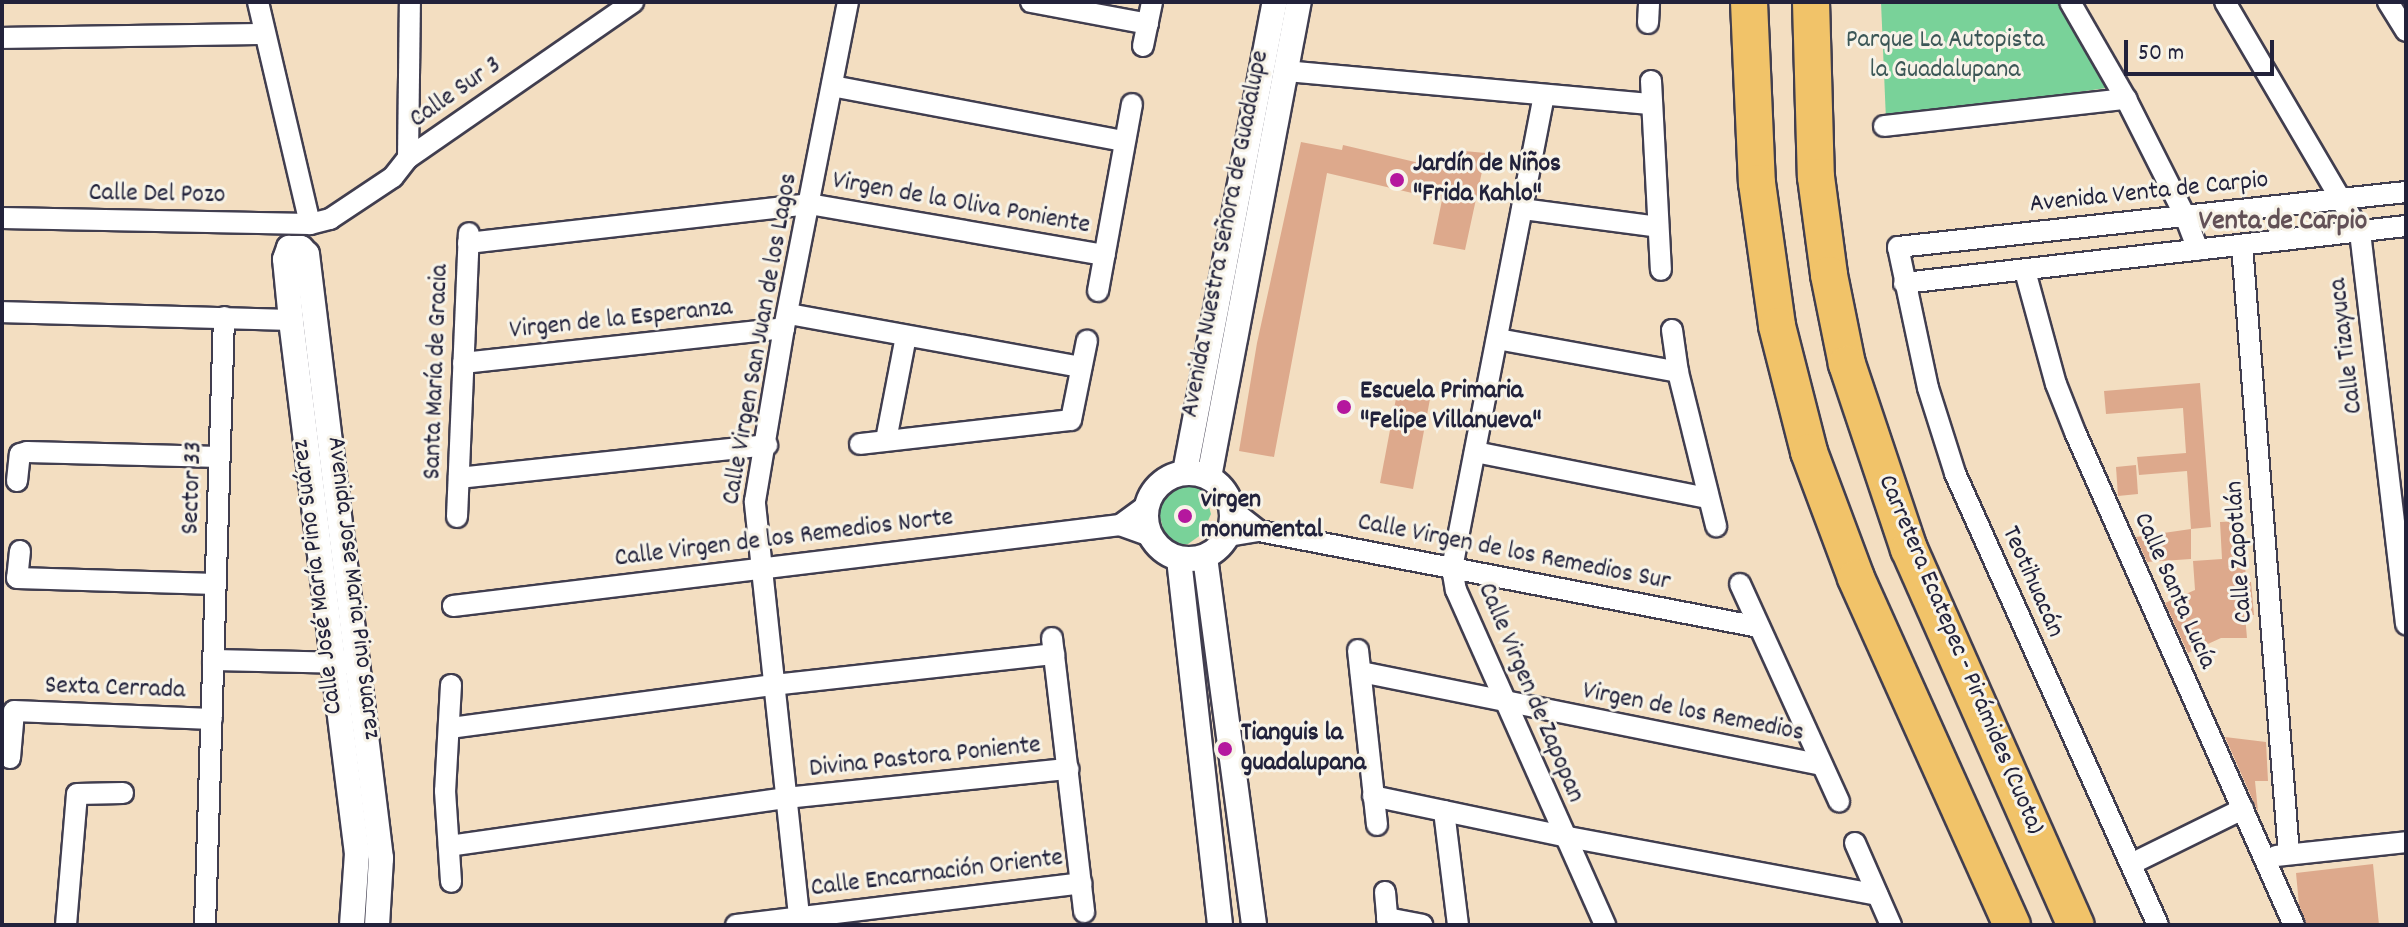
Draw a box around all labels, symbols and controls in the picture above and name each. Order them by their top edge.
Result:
scale bar [2128,24,2278,74]
park label: Parque La Autopista la Guadalupana [1846,25,2044,86]
text: 50 m [2138,37,2184,71]
street label: Avenida Nuestra Señora de Guadalupe [1175,48,1277,420]
street label: Calle Sur 3 [404,50,508,136]
place label: Jardín de Niños "Frida Kahlo" [1413,149,1561,210]
street label: Avenida Venta de Carpio [2028,165,2270,221]
street label: Virgen de la Oliva Poniente [830,166,1092,242]
street label: Calle Virgen San Juan de los Lagos [716,171,806,507]
marker: Jardín de Niños "Frida Kahlo" [1388,171,1406,189]
street label: Calle Del Pozo [88,178,226,212]
district label: Venta de Carpio [2199,206,2367,240]
street label: Santa María de Gracia [418,264,456,480]
street label: Calle Tizayuca [2323,276,2371,416]
street label: Virgen de la Esperanza [508,293,734,347]
place label: Escuela Primaria "Felipe Villanueva" [1360,376,1541,438]
marker: Escuela Primaria "Felipe Villanueva" [1335,398,1353,416]
street label: Avenida Jose Maria Pino Suarez [319,435,387,741]
street label: Calle José María Pino Suárez [286,438,350,716]
street label: Sector 33 [176,441,210,535]
street label: Carretera Ecatepec - Pirámides (Cuota) [1870,471,2050,839]
street label: Calle Zapotlán [2219,480,2261,624]
place label: virgen monumental [1201,485,1323,546]
street label: Calle Virgen de los Remedios Norte [613,503,955,575]
marker: virgen monumental [1176,507,1194,525]
street label: Calle Virgen de los Remedios Sur [1355,507,1673,599]
street label: Calle Santa Lucía [2126,508,2222,674]
street label: Teotihuacán [1994,522,2070,642]
street label: Calle Virgen de Zapopan [1470,579,1590,807]
street label: Sexta Cerrada [44,671,186,707]
street label: Virgen de los Remedios [1580,676,1806,750]
place label: Tianguis la guadalupana [1241,718,1366,780]
street label: Divina Pastora Poniente [808,730,1042,786]
marker: Tianguis la guadalupana [1216,740,1234,758]
street label: Calle Encarnación Oriente [809,843,1065,905]

